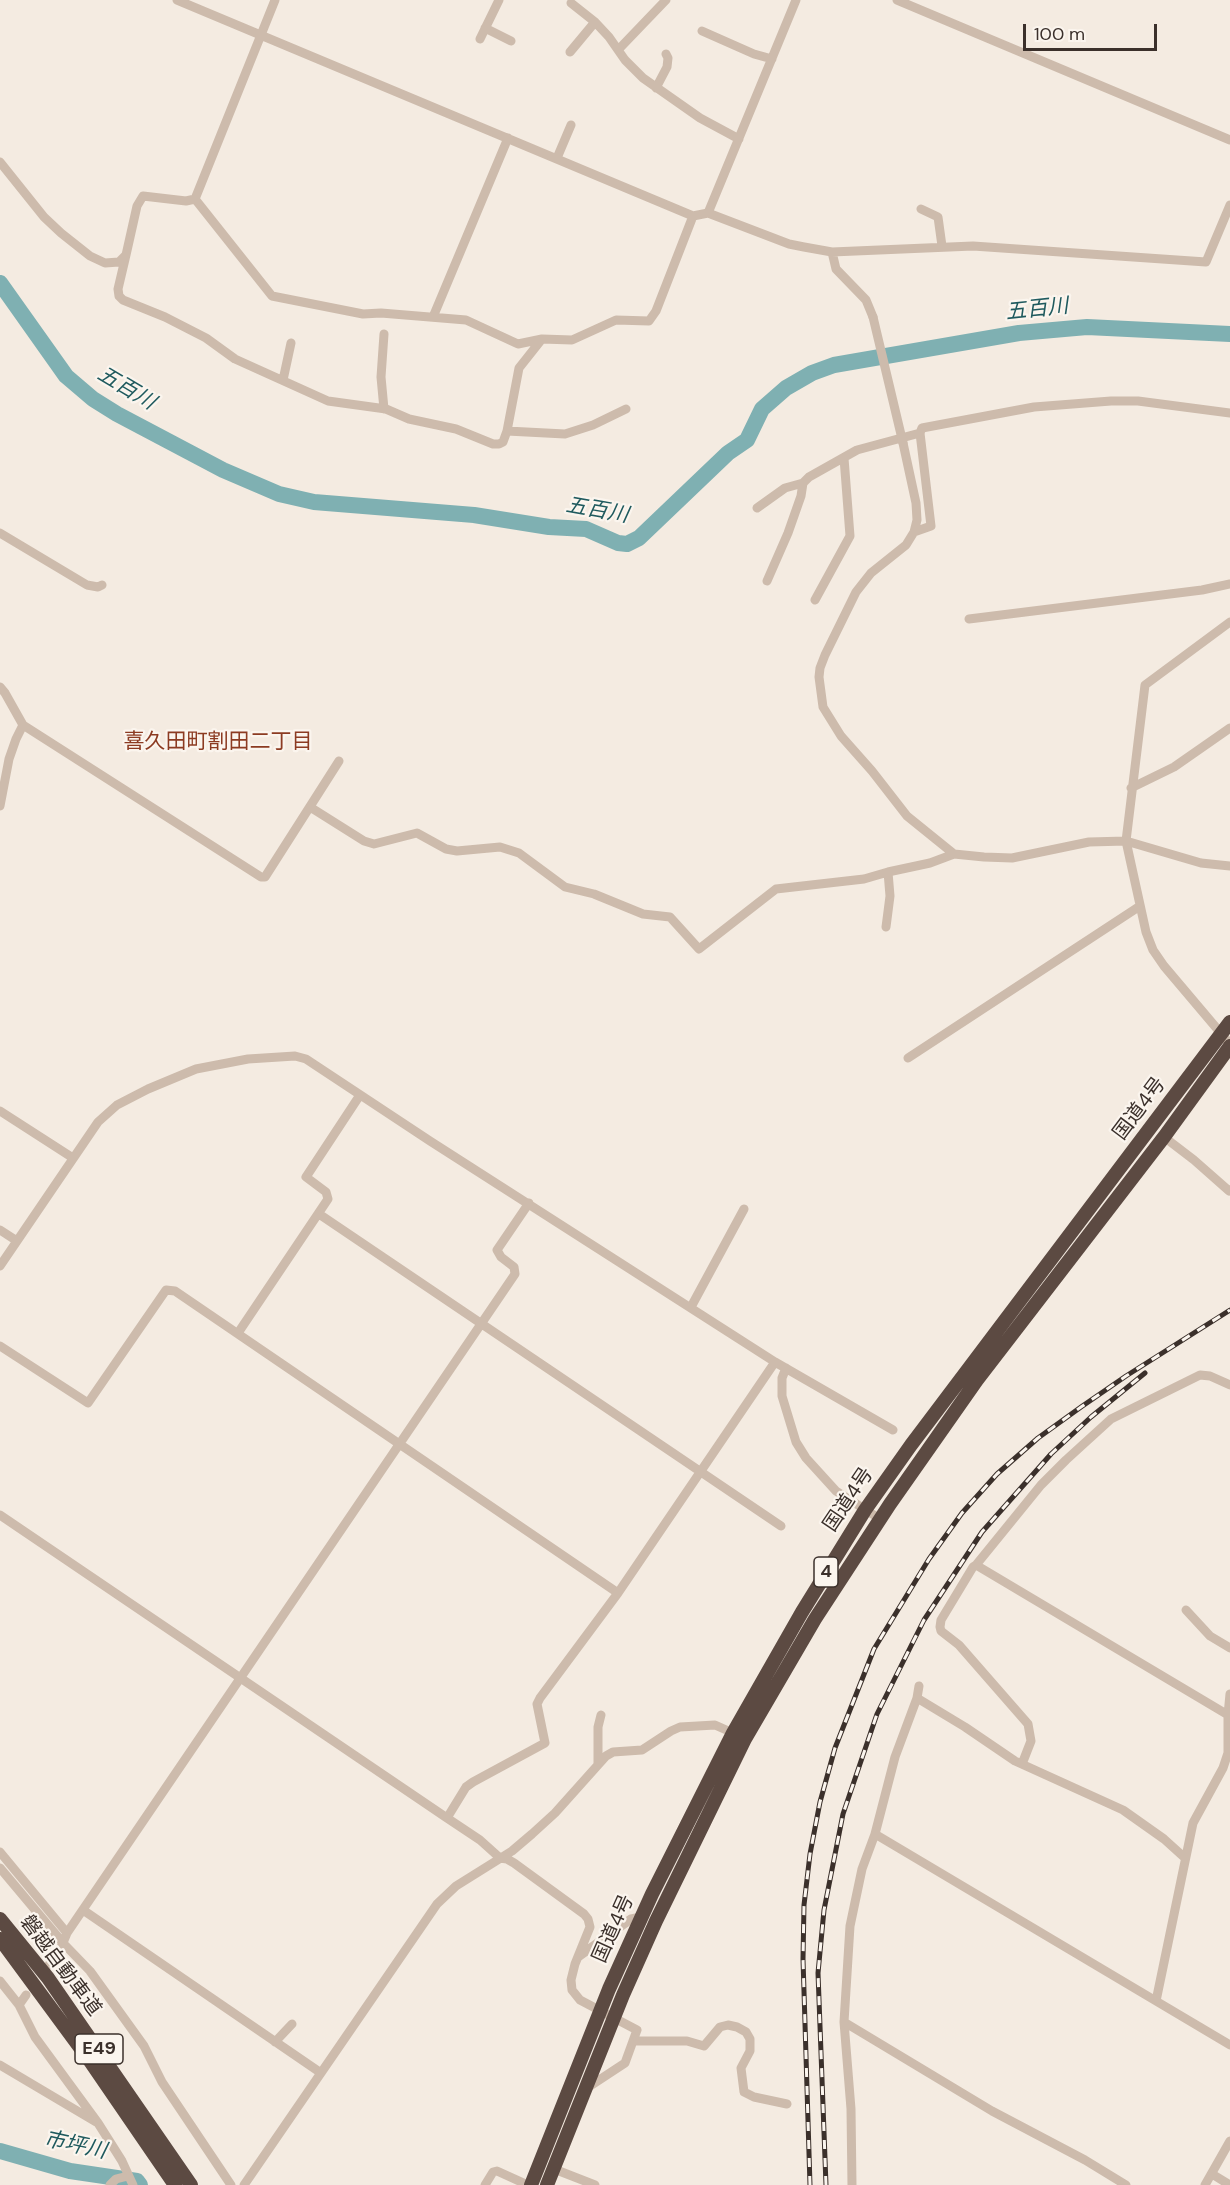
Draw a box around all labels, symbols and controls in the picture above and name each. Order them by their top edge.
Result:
scale bar [1026,12,1160,50]
text: 100 m [1034,22,1085,46]
water label: 五百川 [1004,294,1070,326]
water label: 五百川 [93,362,159,416]
water label: 五百川 [564,493,630,529]
district label: 喜久田町割田二丁目 [124,729,312,755]
street label: 国道4号 [1109,1073,1171,1145]
street label: 国道4号 [819,1463,879,1537]
road number: 4 [814,1557,838,1587]
street label: 国道4号 [588,1891,640,1967]
street label: 磐越自動車道 [14,1911,106,2021]
road number: E49 [75,2034,123,2064]
water label: 市坪川 [42,2127,108,2165]

